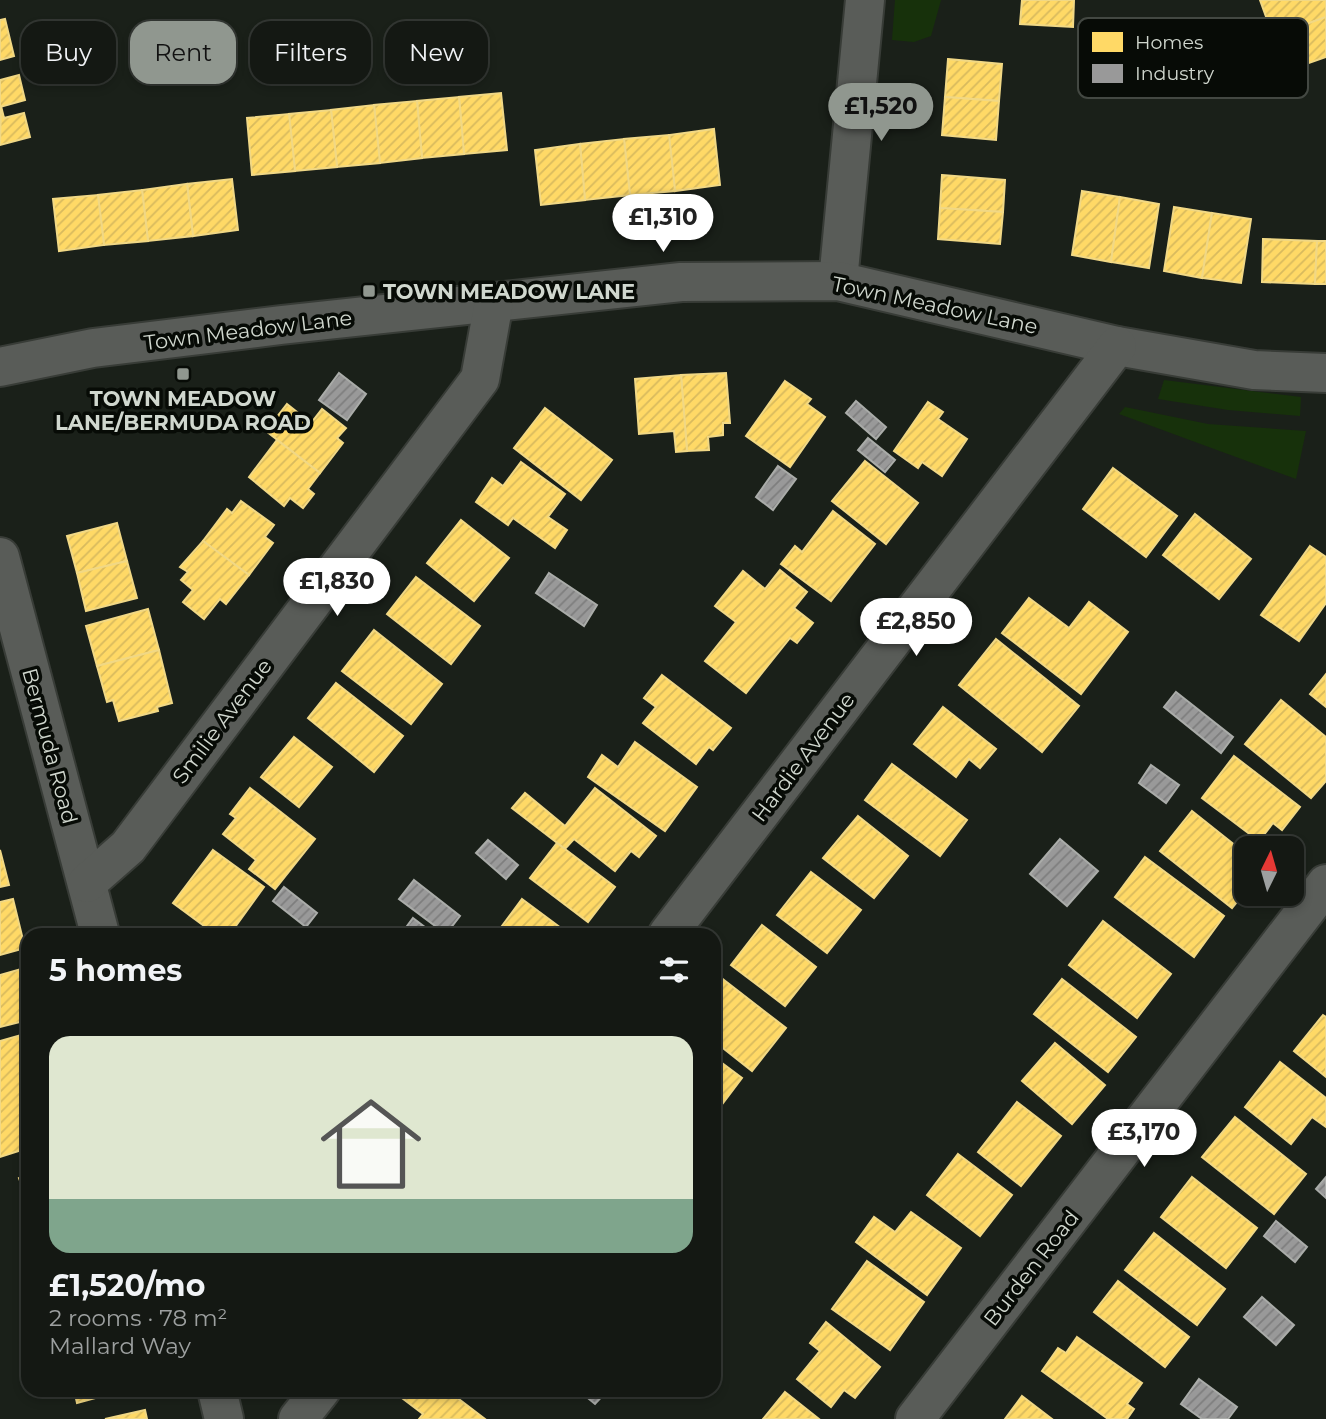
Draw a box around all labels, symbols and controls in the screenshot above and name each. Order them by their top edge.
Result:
legend [1078,18,1308,98]
chip: Buy [21,21,116,84]
chip: Rent [130,21,236,84]
chip: Filters [250,21,371,84]
chip: New [385,21,488,84]
text: Homes [1135,31,1203,54]
text: Industry [1135,62,1215,85]
pin: £1,520 [824,83,938,143]
text: £1,520 [844,92,918,120]
pin: £1,310 [606,194,720,254]
text: £1,310 [628,203,698,231]
street label: Town Meadow Lane [830,271,1040,339]
place label: TOWN MEADOW LANE [383,279,635,304]
marker: TOWN MEADOW LANE [361,283,377,299]
street label: Town Meadow Lane [143,305,353,355]
marker: TOWN MEADOW LANE/BERMUDA ROAD [175,366,191,382]
place label: TOWN MEADOW LANE/BERMUDA ROAD [55,386,311,435]
pin: £1,830 [280,558,394,618]
text: £1,830 [299,567,375,595]
pin: £2,850 [859,598,973,658]
text: £2,850 [876,607,956,635]
street label: Smilie Avenue [167,654,277,788]
street label: Bermuda Road [17,665,83,827]
street label: Hardie Avenue [746,688,860,826]
north arrow [1234,836,1304,906]
map controls [1234,836,1304,906]
icon: filters [655,951,693,989]
text: 5 homes [49,952,182,989]
icon: home [308,1081,434,1207]
pin: £3,170 [1087,1110,1201,1169]
text: £3,170 [1108,1118,1180,1146]
street label: Burden Road [978,1205,1084,1331]
text: £1,520/mo [49,1267,205,1304]
text: 2 rooms · 78 m² [49,1304,227,1332]
text: Mallard Way [49,1332,191,1360]

